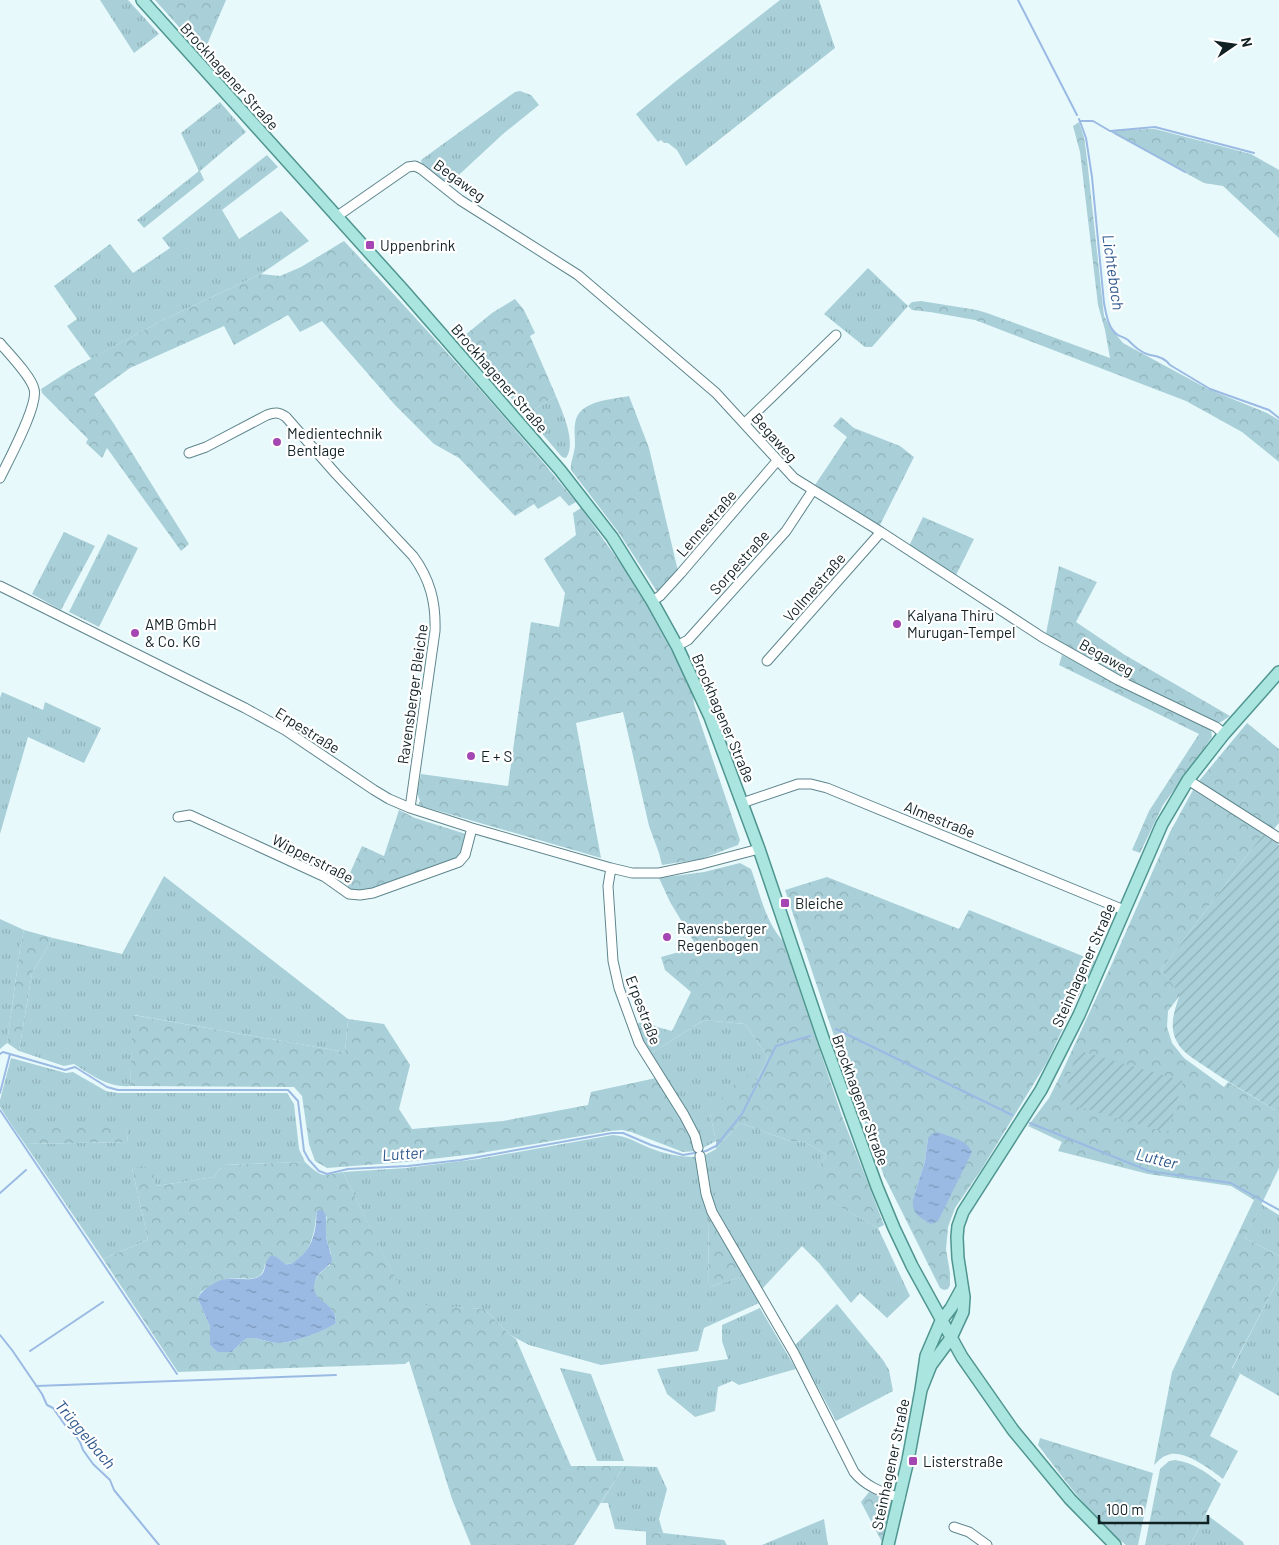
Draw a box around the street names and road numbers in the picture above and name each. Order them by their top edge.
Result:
street label: Brockhagener Straße [177,19,283,133]
street label: Begaweg [431,155,489,205]
street label: Brockhagener Straße [448,320,552,436]
street label: Begaweg [748,409,802,465]
street label: Lennestraße [672,486,740,560]
street label: Sorpestraße [705,526,773,598]
street label: Vollmestraße [779,549,849,625]
street label: Ravensberger Bleiche [393,623,431,765]
street label: Begaweg [1077,635,1137,679]
street label: Brockhagener Straße [689,651,759,785]
street label: Erpestraße [272,703,344,757]
street label: Almestraße [902,797,978,841]
street label: Wipperstraße [269,830,357,886]
street label: Steinhagener Straße [1048,900,1118,1030]
street label: Erpestraße [623,973,665,1047]
street label: Brockhagener Straße [829,1032,893,1168]
street label: Steinhagener Straße [867,1397,913,1531]

